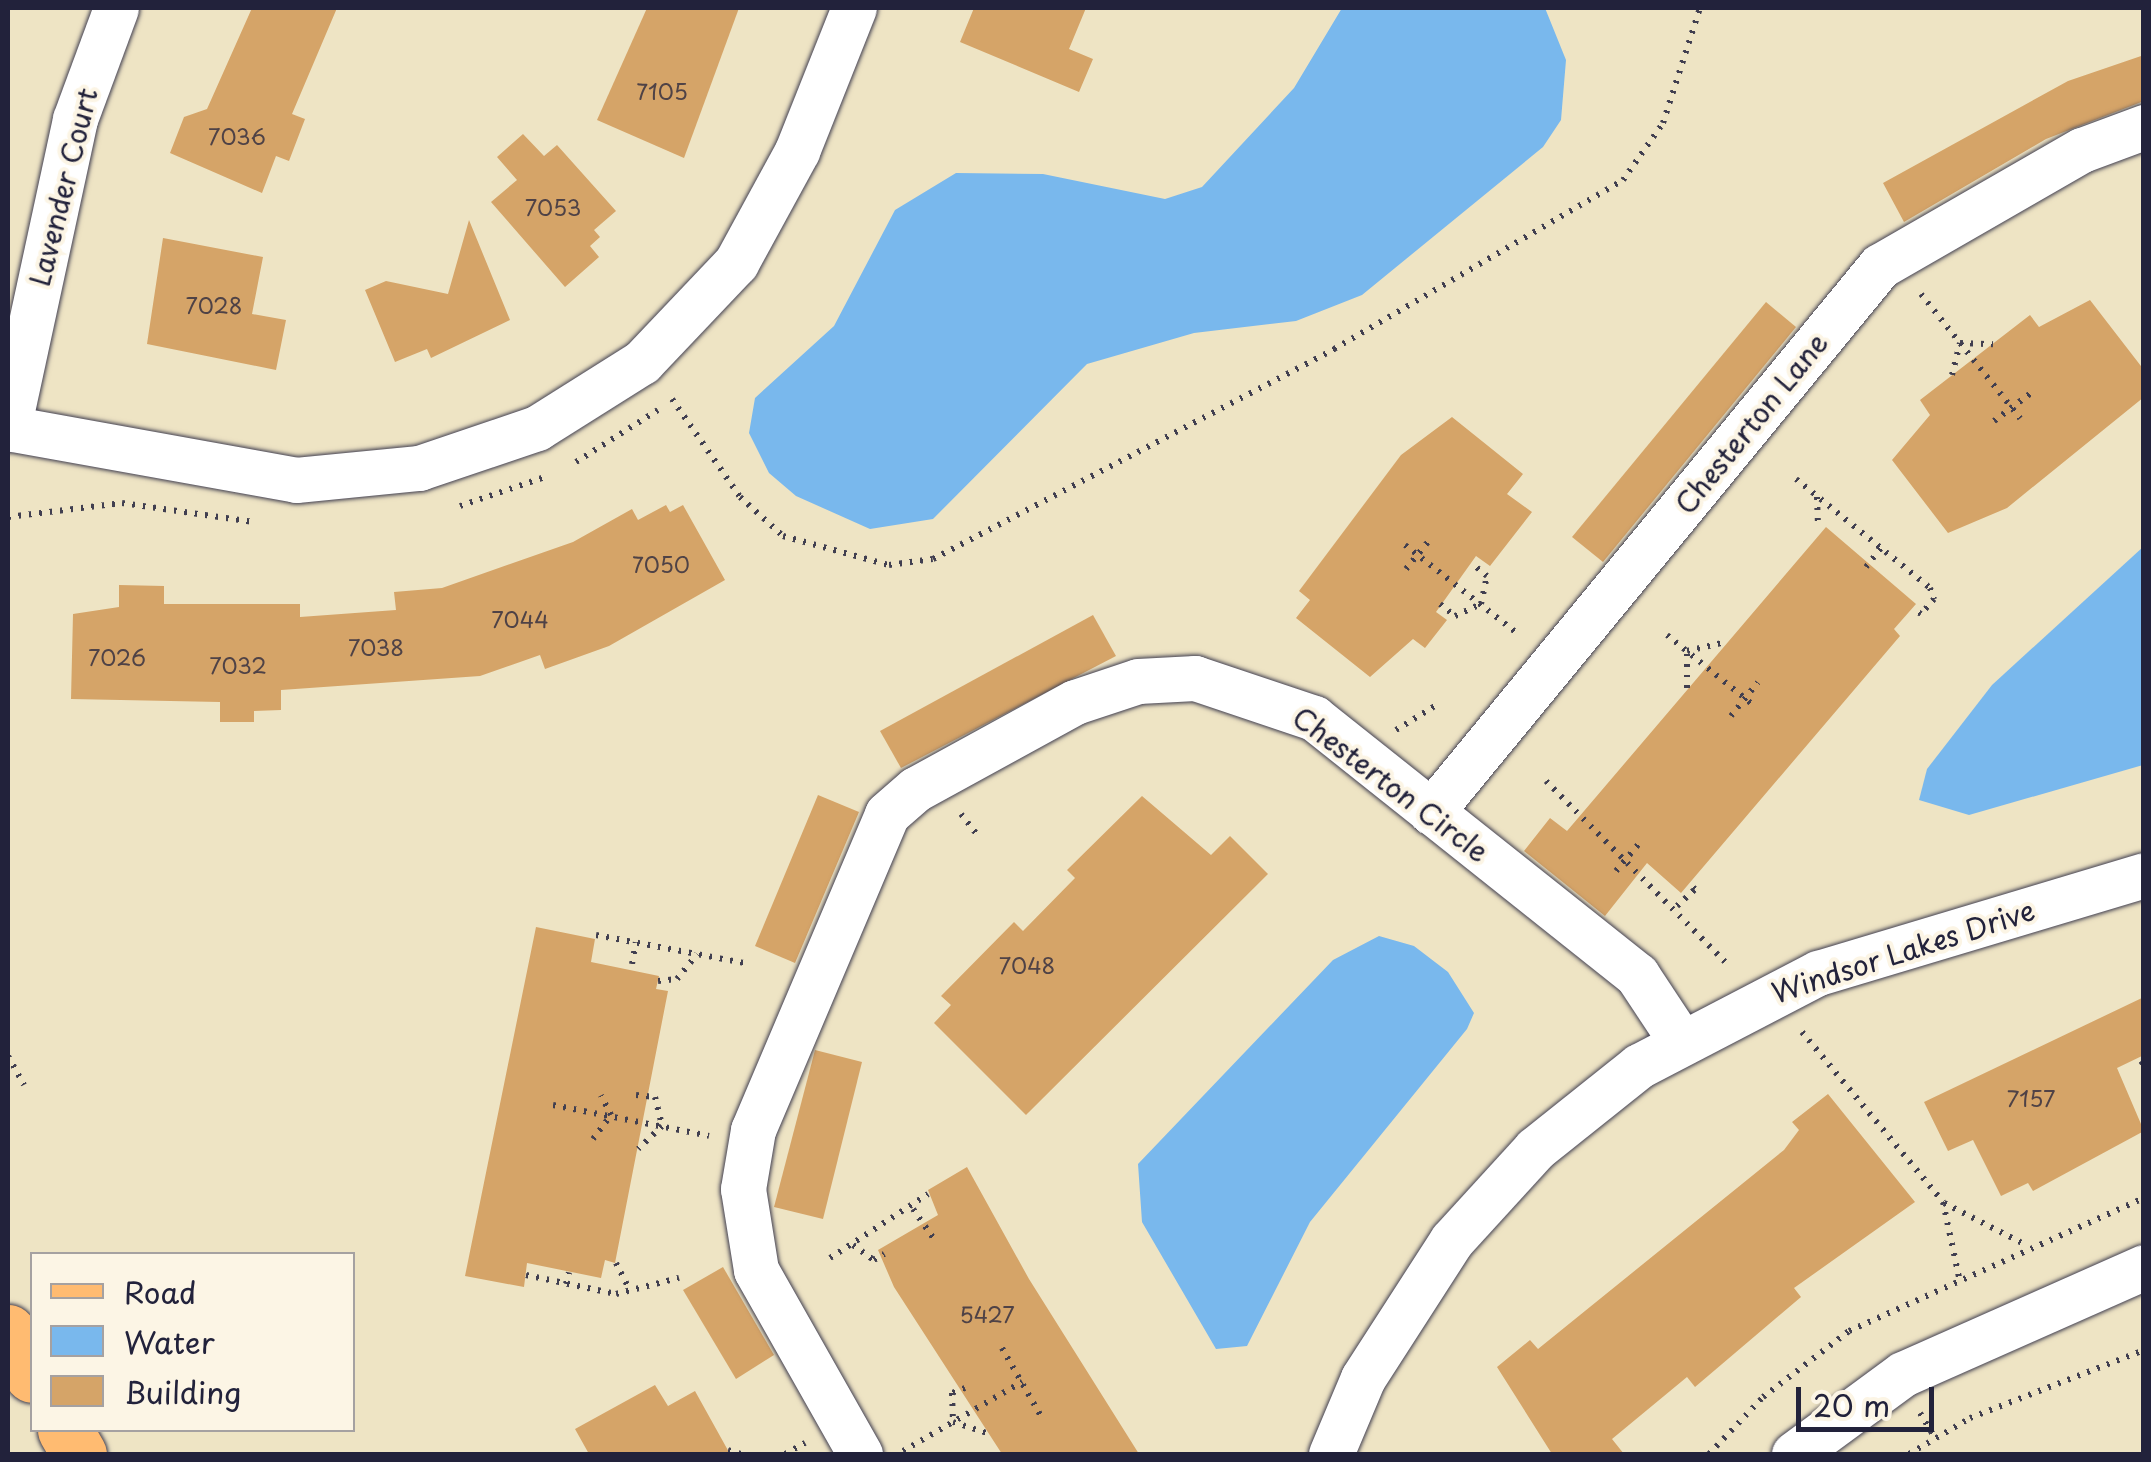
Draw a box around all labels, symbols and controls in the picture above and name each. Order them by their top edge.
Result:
house number: 7105 [636,78,688,104]
street label: Lavender Court [22,84,104,290]
house number: 7036 [208,123,266,149]
house number: 7053 [525,194,581,220]
house number: 7028 [185,292,243,318]
street label: Chesterton Lane [1668,326,1834,520]
house number: 7050 [632,551,690,577]
house number: 7044 [491,606,549,632]
house number: 7038 [348,634,404,660]
house number: 7026 [88,644,146,670]
house number: 7032 [209,652,267,678]
street label: Chesterton Circle [1286,699,1496,869]
street label: Windsor Lakes Drive [1765,892,2041,1010]
house number: 7048 [999,952,1055,978]
house number: 7157 [2007,1085,2055,1111]
legend [30,1252,355,1432]
text: Road [124,1269,197,1314]
house number: 5427 [959,1301,1015,1327]
text: Water [124,1319,215,1364]
scale bar [1801,1367,1938,1429]
text: Building [124,1369,241,1414]
text: 20 m [1813,1382,1890,1427]

